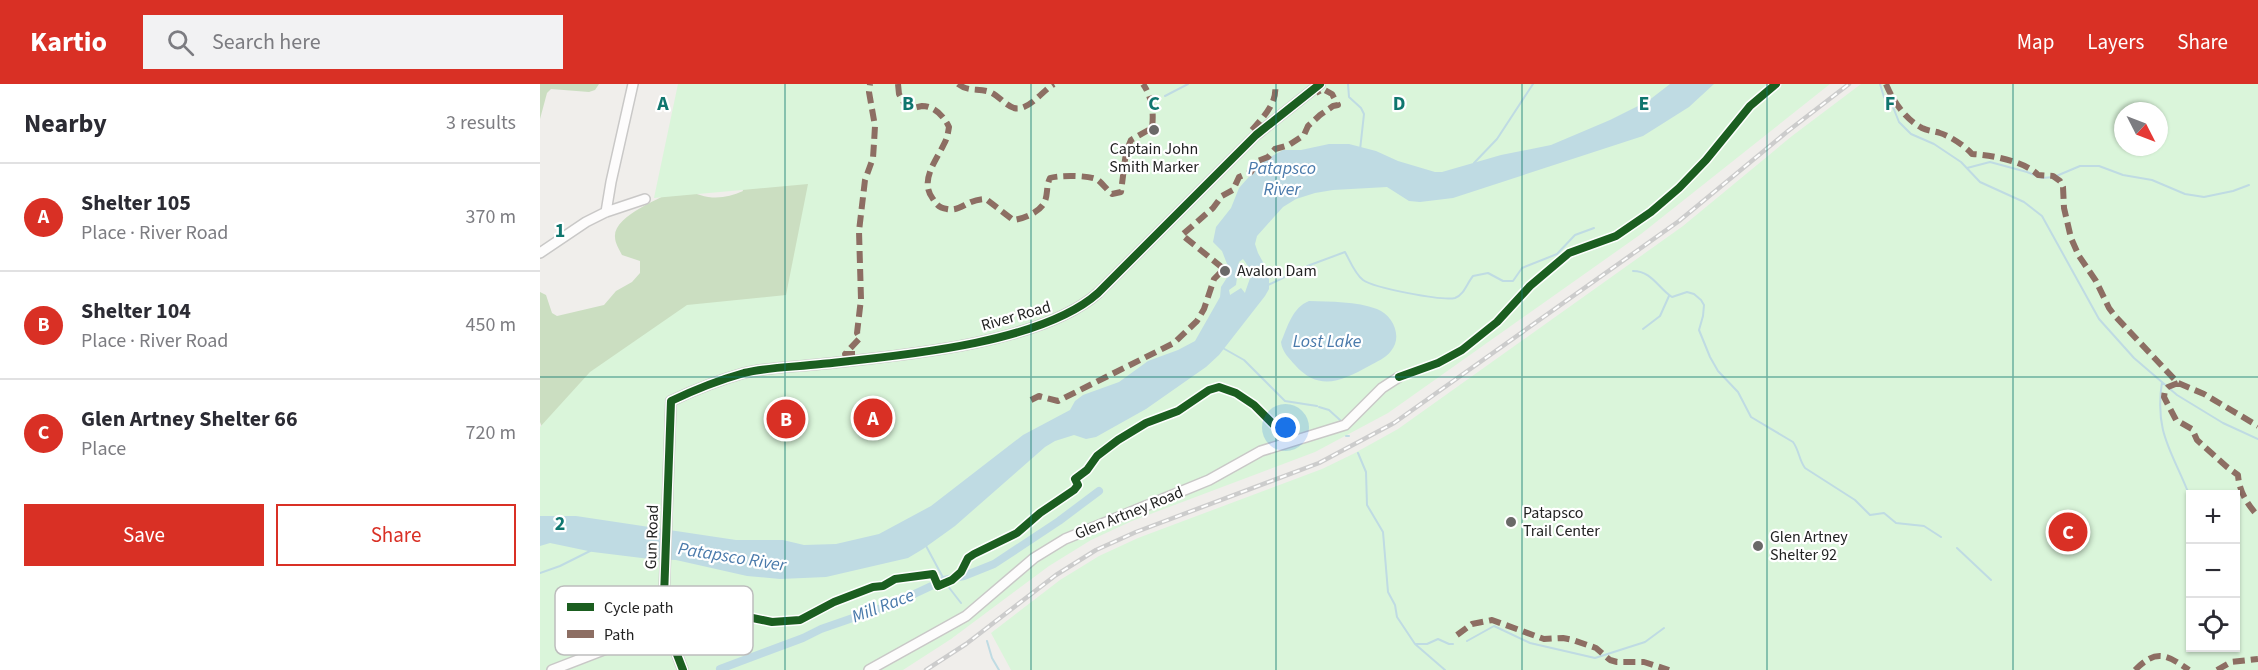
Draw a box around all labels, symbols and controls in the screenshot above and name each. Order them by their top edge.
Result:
search box [143,15,563,69]
text: Kartio [30,22,107,62]
icon: search [164,26,197,59]
text: Search here [212,26,321,58]
text: Map [2017,27,2054,57]
text: Layers [2087,27,2144,57]
text: Share [2177,27,2228,57]
text: A [656,90,669,118]
text: B [902,90,914,118]
text: C [1148,90,1160,118]
text: D [1393,90,1405,118]
text: E [1639,90,1649,118]
text: F [1885,90,1895,118]
north arrow [2114,102,2168,156]
text: Nearby [24,105,107,142]
text: 3 results [446,109,516,137]
marker: Captain John Smith Marker [1147,123,1161,137]
place label: Captain John Smith Marker [1109,138,1199,178]
water label: Patapsco River [1248,156,1316,202]
text: Shelter 105 [81,187,191,219]
text: A [38,203,49,231]
text: 370 m [466,203,516,231]
text: 1 [555,217,565,245]
text: Place · River Road [81,219,228,247]
place label: Avalon Dam [1237,260,1317,282]
marker: Avalon Dam [1218,264,1232,278]
text: Shelter 104 [81,295,191,327]
street label: River Road [979,296,1053,336]
text: B [37,311,50,339]
text: 450 m [466,311,516,339]
text: Place · River Road [81,327,228,355]
water label: Lost Lake [1293,329,1362,354]
pin: B [766,396,806,442]
pin: A [854,396,892,440]
text: Glen Artney Shelter 66 [81,403,298,435]
your location [1271,413,1300,442]
text: C [38,419,49,447]
text: 720 m [466,419,516,447]
text: Place [81,435,126,463]
street label: Glen Artney Road [1071,481,1187,545]
map controls [2186,490,2240,652]
button: + [2186,490,2240,544]
place label: Patapsco Trail Center [1523,502,1600,542]
button: Save [24,504,264,566]
button: Share [276,504,516,566]
street label: Gun Road [640,504,664,570]
text: 2 [555,510,565,538]
pin: C [2048,510,2087,554]
marker: Patapsco Trail Center [1504,515,1518,529]
place label: Glen Artney Shelter 92 [1770,526,1848,566]
water label: Patapsco River [676,536,789,578]
marker: Glen Artney Shelter 92 [1751,539,1765,553]
button: − [2186,544,2240,598]
water label: Mill Race [848,583,918,629]
legend [555,586,753,655]
text: Cycle path [604,597,673,619]
button: locate [2186,598,2240,652]
text: Path [604,624,634,646]

